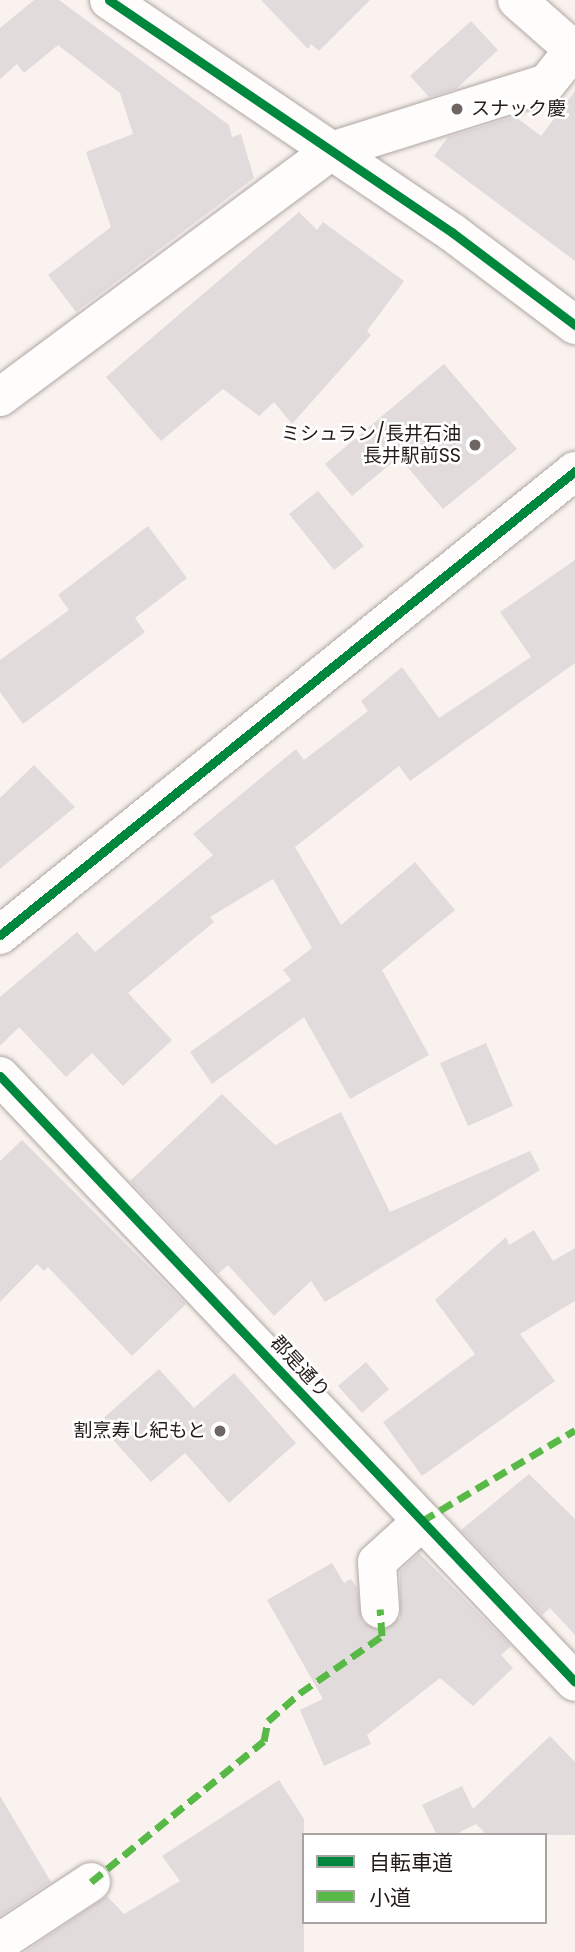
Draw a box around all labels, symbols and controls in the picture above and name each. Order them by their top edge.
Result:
place label: スナック慶 [471,98,566,120]
marker: スナック慶 [449,101,465,117]
place label: ミシュラン/長井石油 長井駅前SS [281,423,461,467]
marker: ミシュラン/長井石油 長井駅前SS [467,437,483,453]
street label: 郡是通り [266,1331,334,1403]
place label: 割烹寿し紀もと [73,1420,206,1442]
marker: 割烹寿し紀もと [212,1423,228,1439]
legend [302,1833,547,1924]
text: 自転車道 [369,1848,453,1877]
text: 小道 [369,1883,411,1912]

